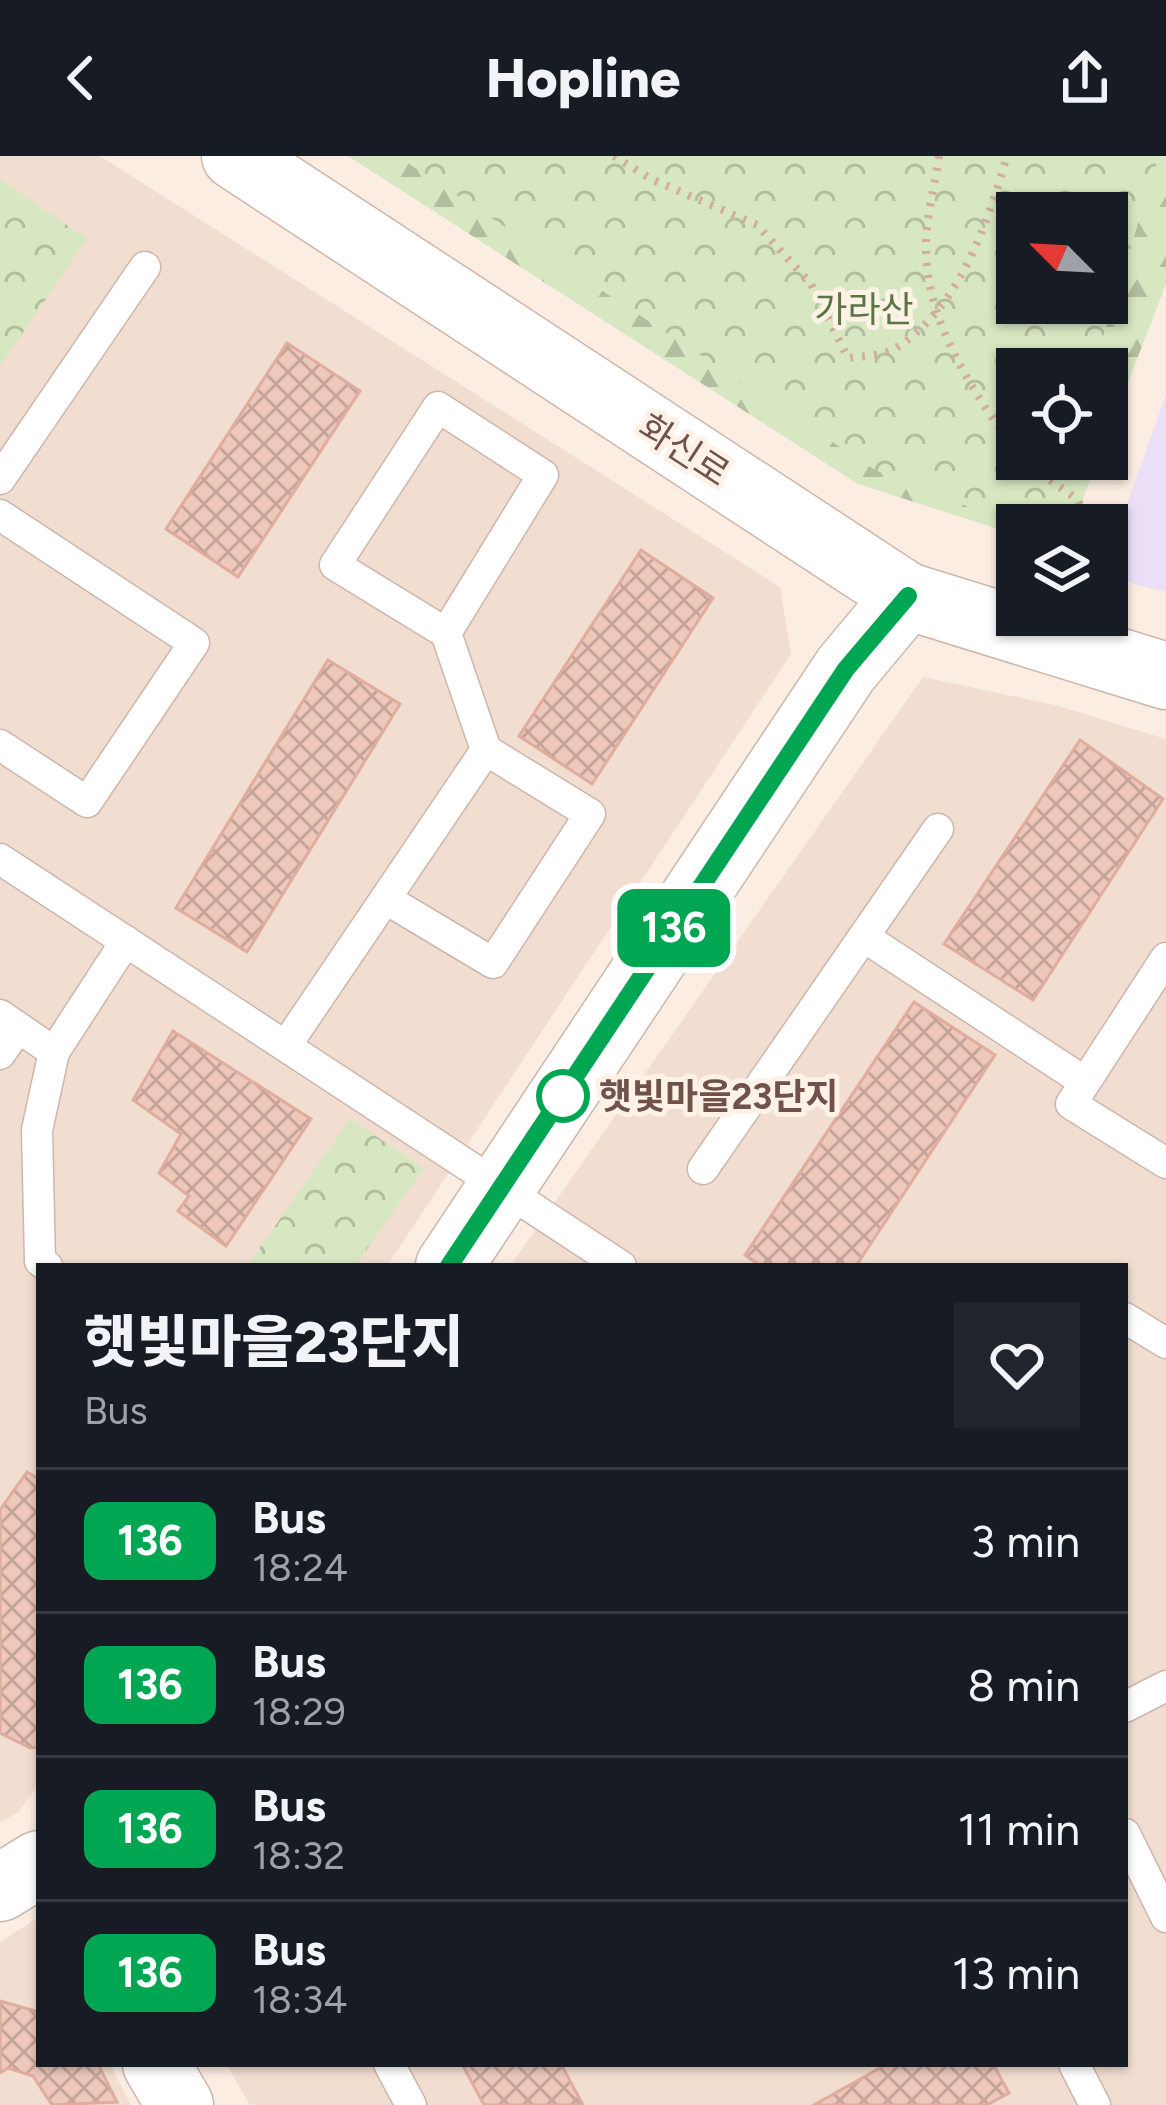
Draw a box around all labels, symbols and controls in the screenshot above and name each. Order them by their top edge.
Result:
icon: back [48,45,114,111]
icon: share [1052,45,1118,111]
text: Hopline [486,46,680,111]
north arrow [996,192,1128,324]
map controls [996,192,1128,636]
park label: 가라산 [814,288,914,331]
button: locate [996,348,1128,480]
street label: 화신로 [631,405,737,495]
button: layers [996,504,1128,636]
line badge: 136 [605,889,743,967]
text: 136 [641,902,707,953]
marker: 햇빛마을23단지 [538,1071,588,1121]
place label: 햇빛마을23단지 [599,1075,839,1118]
button: heart [954,1302,1080,1428]
text: 햇빛마을23단지 [84,1308,464,1376]
text: Bus [84,1387,148,1434]
text: Bus [252,1490,326,1544]
text: 3 min [971,1514,1080,1568]
text: 136 [117,1515,183,1566]
text: 18:24 [252,1544,348,1591]
text: Bus [252,1634,326,1688]
text: 8 min [967,1658,1080,1712]
text: 136 [117,1659,183,1710]
text: 18:29 [252,1688,346,1735]
text: Bus [252,1778,326,1832]
text: 11 min [958,1802,1080,1856]
text: 136 [117,1803,183,1854]
text: 18:32 [252,1832,345,1879]
text: Bus [252,1922,326,1976]
text: 13 min [952,1946,1080,2000]
text: 136 [117,1947,183,1998]
text: 18:34 [252,1976,347,2023]

